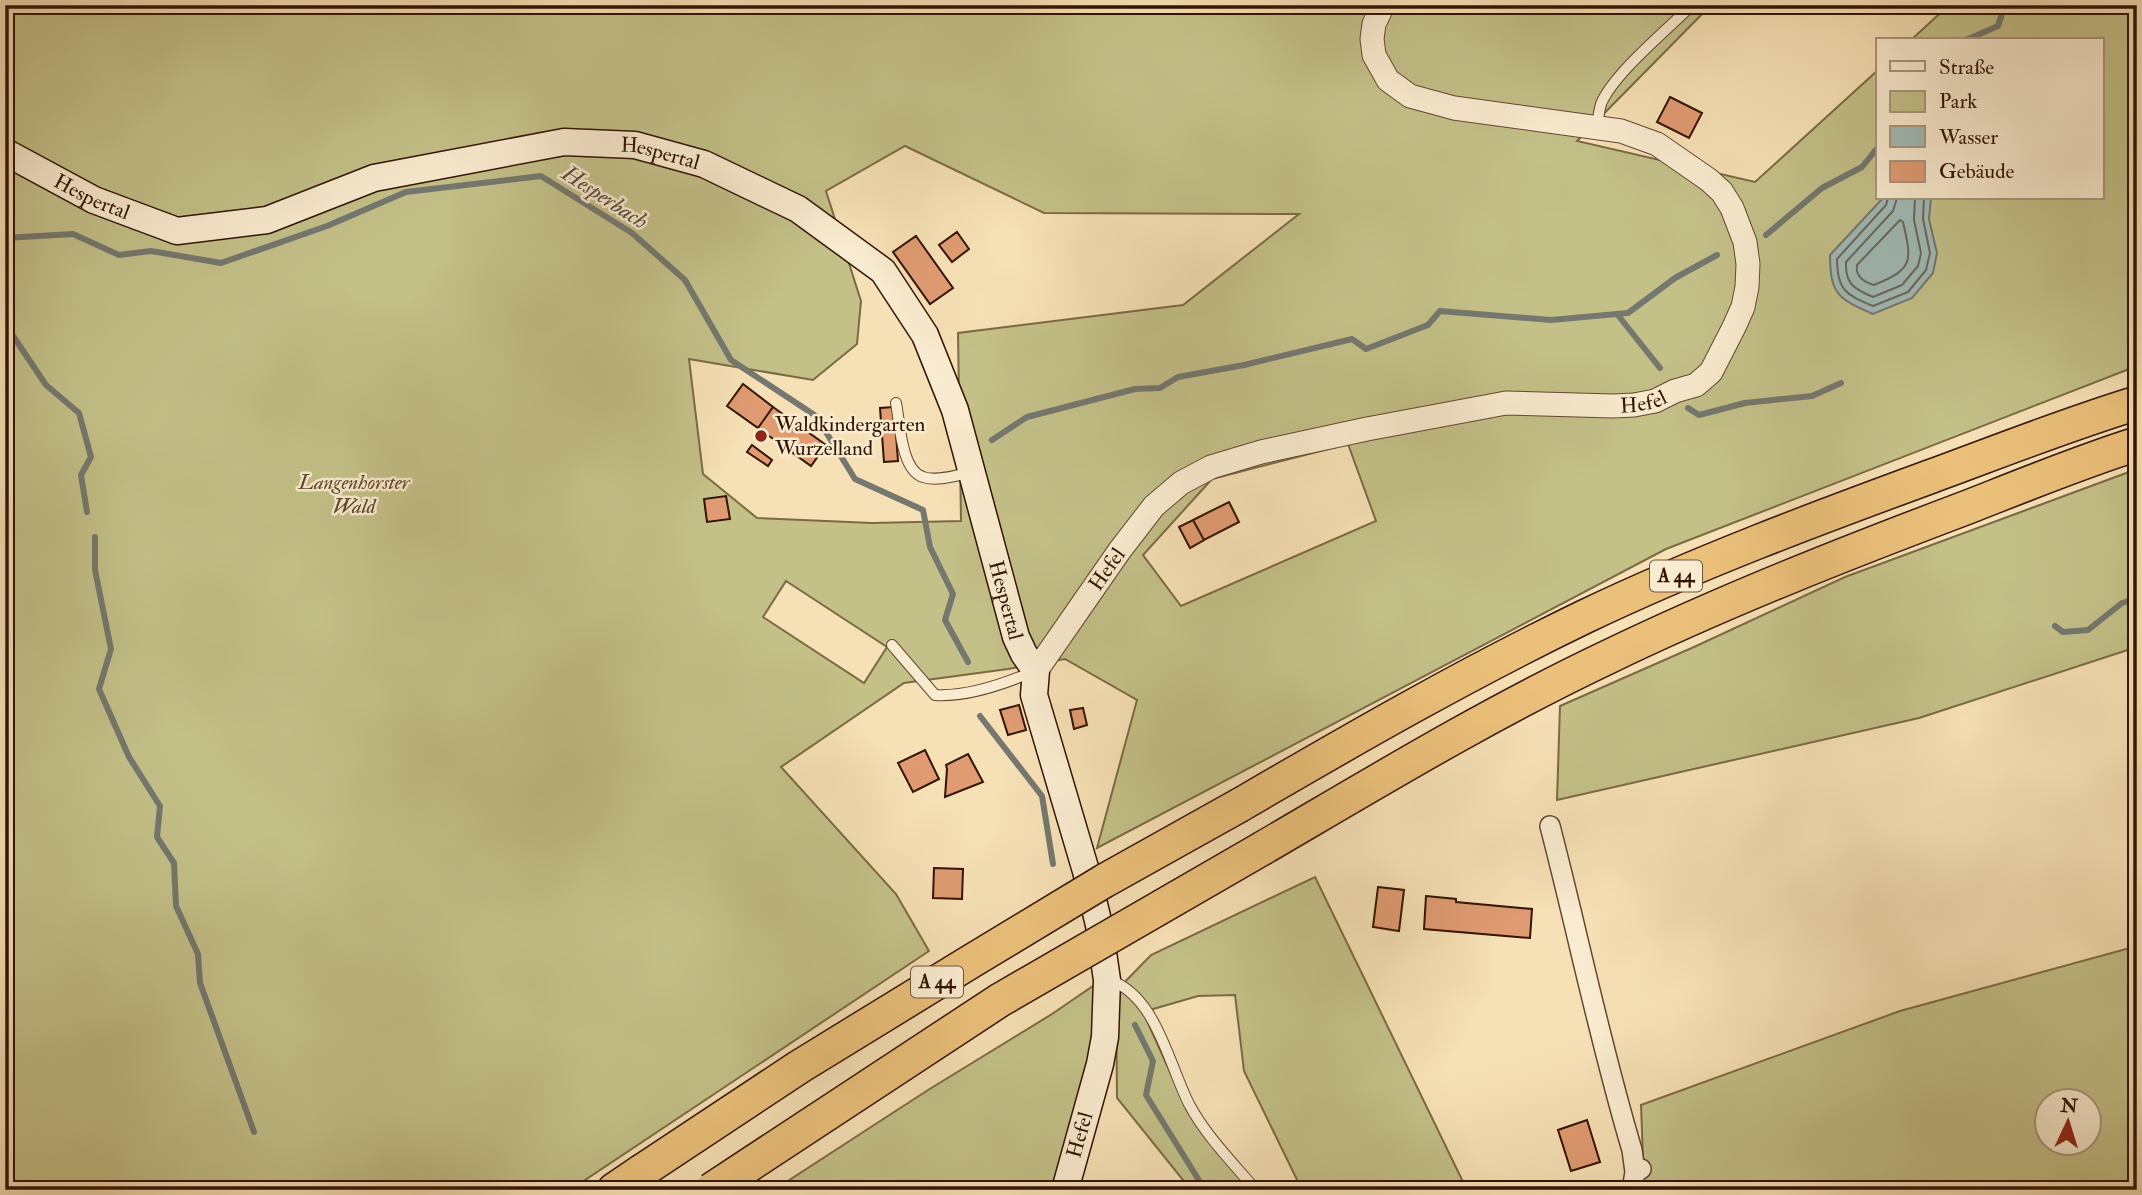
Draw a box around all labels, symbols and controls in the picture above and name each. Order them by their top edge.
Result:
legend [1876,38,2104,200]
text: Straße [1939,54,1994,81]
text: Park [1939,88,1977,115]
text: Wasser [1938,124,1998,151]
street label: Hespertal [620,131,704,176]
water label: Hesperbach [556,158,654,236]
text: Gebäude [1939,158,2015,185]
street label: Hespertal [49,167,134,226]
street label: Hefel [1620,384,1672,419]
place label: Waldkindergarten Wurzelland [774,411,925,462]
marker: Waldkindergarten Wurzelland [753,428,769,444]
park label: Langenhorster Wald [297,469,411,520]
street label: Hefel [1082,542,1131,596]
street label: Hespertal [983,558,1030,643]
road number: A 44 [1650,561,1702,592]
road number: A 44 [911,966,963,998]
north arrow [2034,1086,2104,1156]
text: N [2059,1093,2079,1119]
street label: Hefel [1061,1108,1100,1161]

